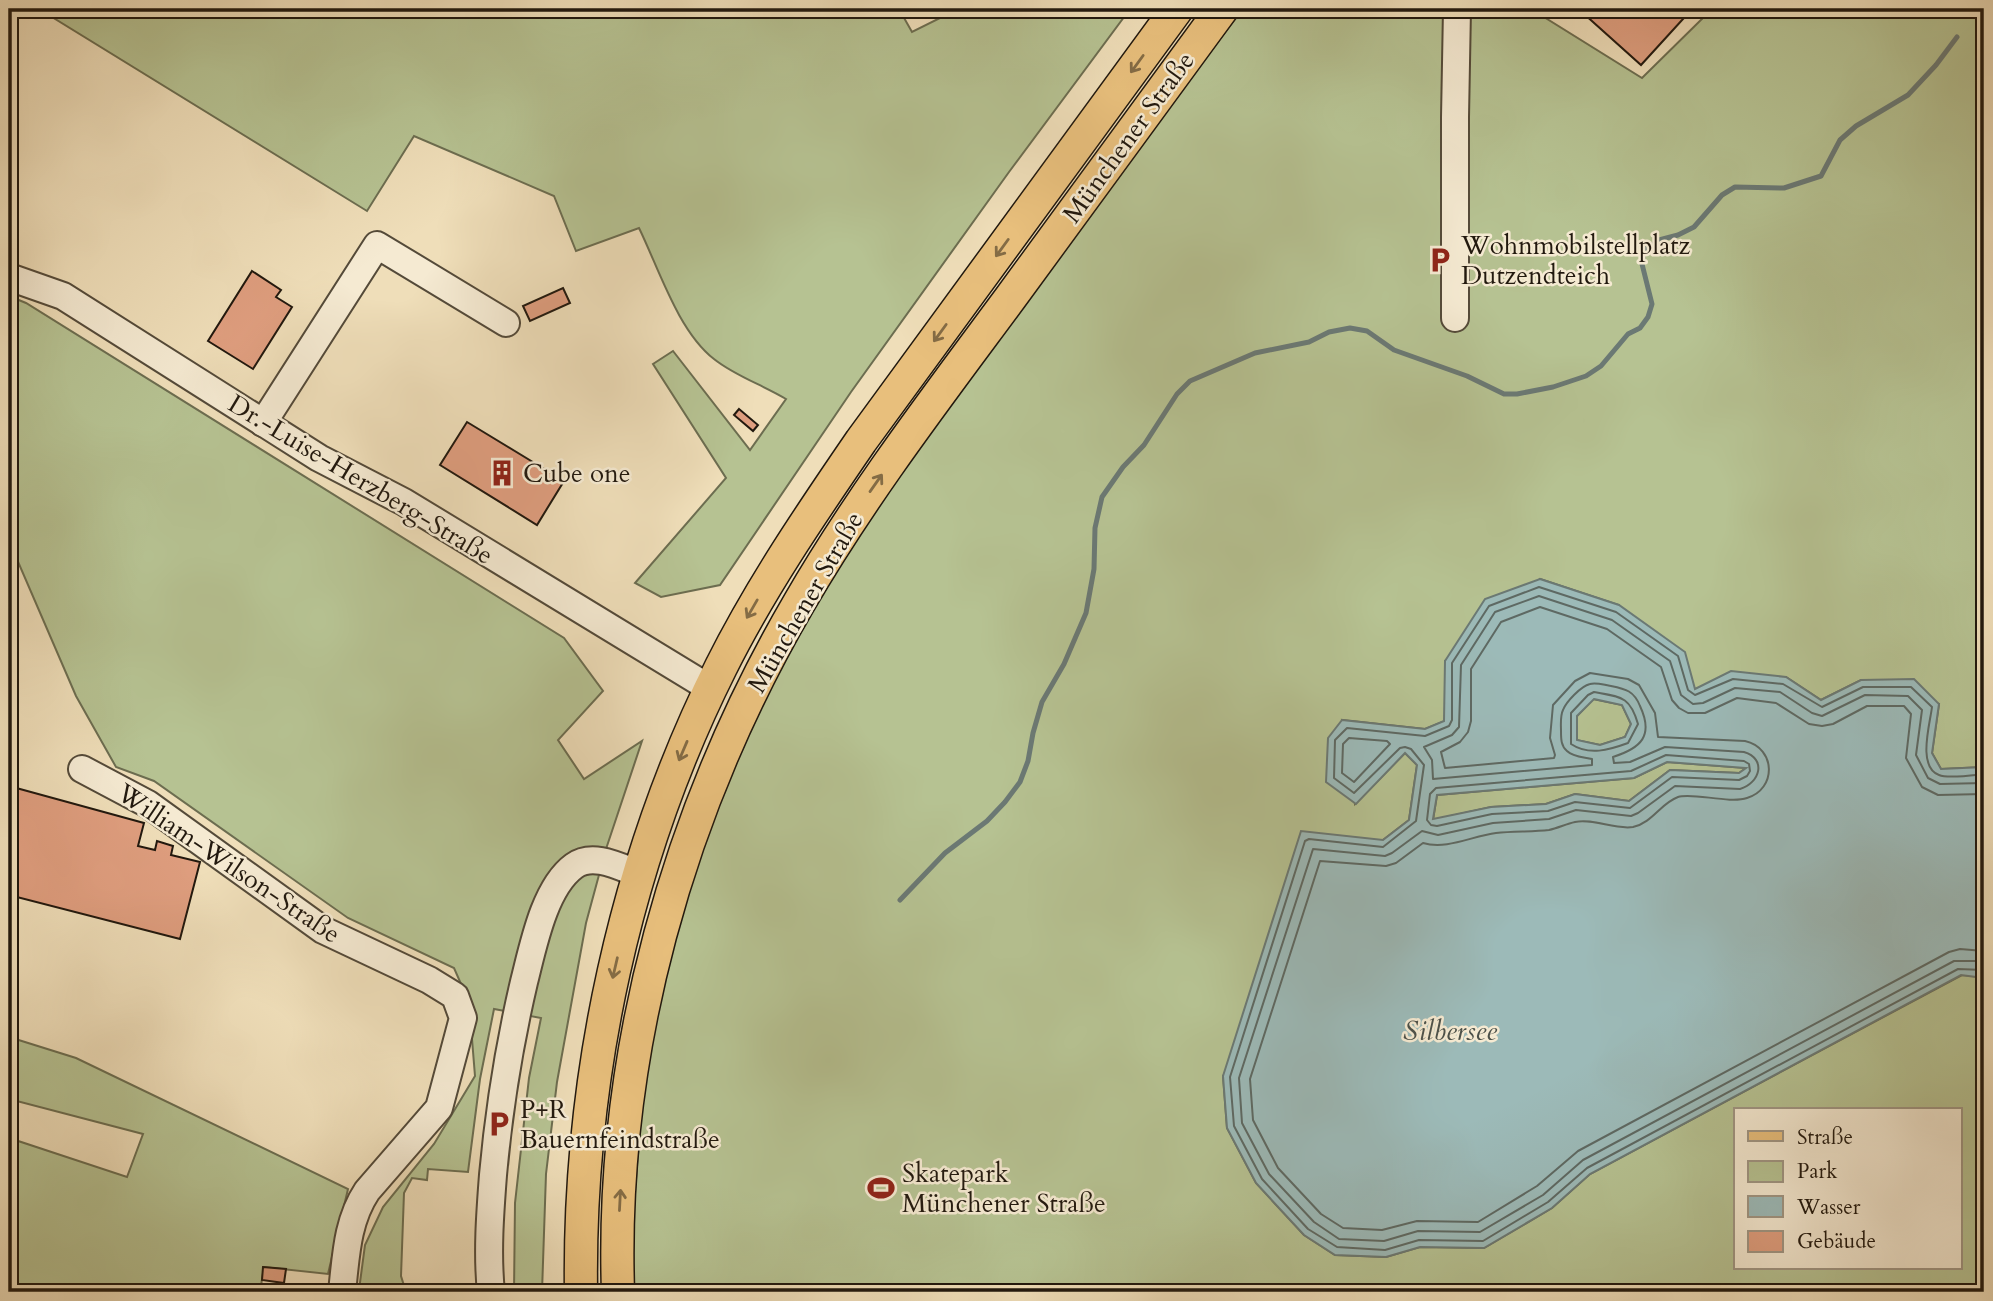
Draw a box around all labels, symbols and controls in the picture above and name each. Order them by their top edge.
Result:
street label: Münchener Straße [1054,45,1202,230]
one-way arrow [1130,54,1144,73]
place label: Wohnmobilstellplatz Dutzendteich [1460,228,1691,293]
one-way arrow [995,238,1010,256]
parking icon: Wohnmobilstellplatz Dutzendteich [1425,245,1455,275]
one-way arrow [933,323,947,342]
street label: Dr.-Luise-Herzberg-Straße [222,386,500,573]
place label: Cube one [523,456,631,491]
building icon: Cube one [487,458,517,488]
one-way arrow [869,474,883,493]
street label: Münchener Straße [739,505,872,699]
one-way arrow [745,599,759,619]
one-way arrow [676,740,689,761]
street label: William-Wilson-Straße [109,775,347,951]
one-way arrow [608,956,621,979]
water label: Silbersee [1403,1012,1497,1050]
place label: P+R Bauernfeindstraße [520,1092,720,1157]
legend [1734,1108,1962,1270]
parking icon: P+R Bauernfeindstraße [484,1109,514,1139]
text: Straße [1797,1123,1853,1152]
place label: Skatepark Münchener Straße [902,1156,1106,1221]
text: Park [1797,1157,1838,1186]
sports icon: Skatepark Münchener Straße [866,1173,896,1203]
one-way arrow [613,1188,626,1211]
text: Wasser [1796,1193,1861,1222]
text: Gebäude [1797,1227,1876,1256]

